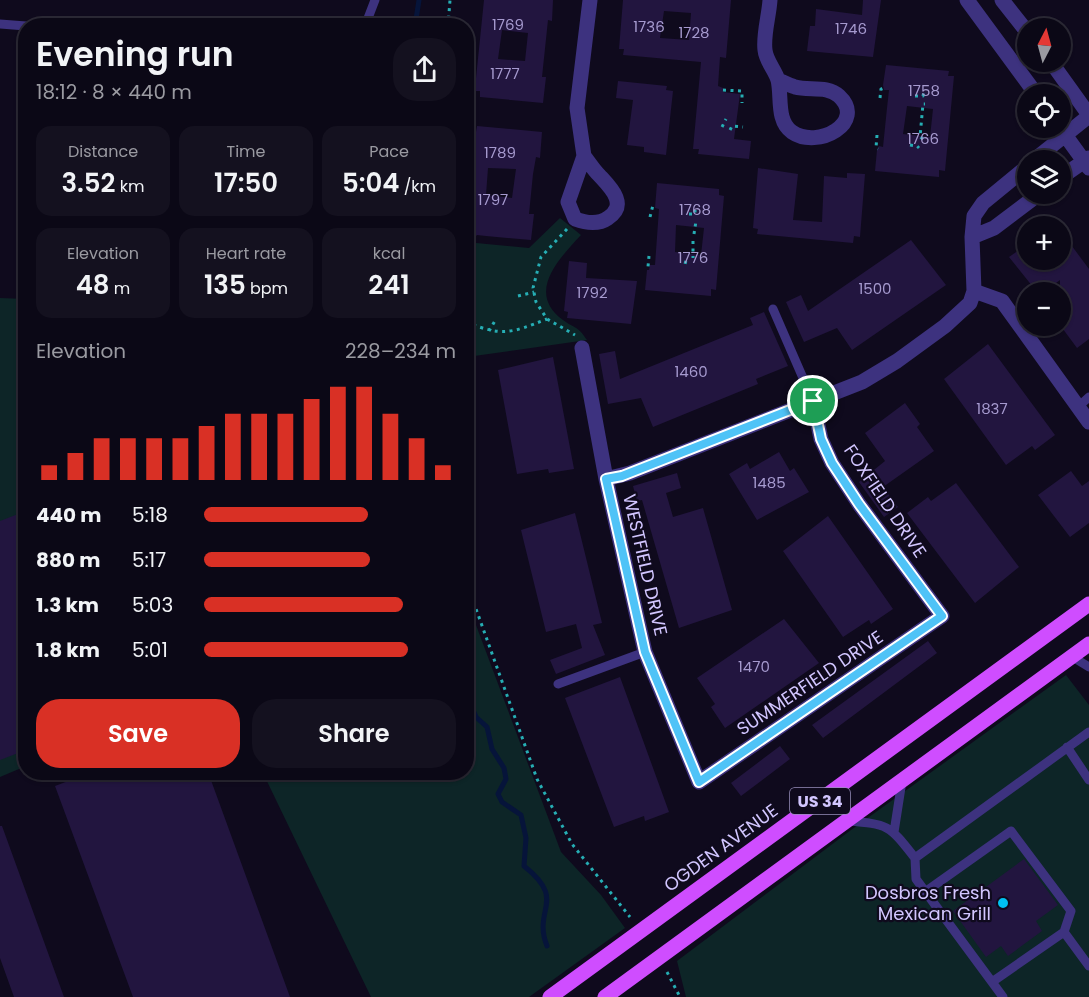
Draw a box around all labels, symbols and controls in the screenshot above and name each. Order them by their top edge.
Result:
house number: 1769 [492,14,524,35]
house number: 1736 [633,16,665,37]
house number: 1746 [835,18,867,39]
north arrow [1017,18,1071,72]
map controls [1017,18,1071,336]
house number: 1728 [678,22,710,43]
text: Evening run [36,31,234,78]
button: share [393,38,456,101]
house number: 1777 [490,63,520,84]
text: 18:12 · 8 × 440 m [36,78,192,106]
house number: 1758 [908,80,940,101]
button: locate [1017,84,1071,138]
house number: 1766 [907,128,939,149]
text: Distance [68,140,138,163]
text: Time [227,140,266,163]
text: Pace [369,140,409,163]
house number: 1789 [484,142,516,163]
button: layers [1017,150,1071,204]
text: 3.52 [61,165,116,201]
text: 17:50 [214,165,278,201]
text: 5:04 [342,165,399,201]
text: km [116,175,145,198]
text: /km [399,175,436,198]
house number: 1797 [478,189,508,210]
house number: 1768 [679,199,711,220]
button: + [1017,216,1071,270]
text: Elevation [67,242,139,265]
text: Heart rate [206,242,286,265]
text: kcal [373,242,405,265]
house number: 1776 [678,247,708,268]
text: 48 [76,267,110,303]
text: 135 [204,267,246,303]
text: 241 [368,267,410,303]
text: m [110,277,130,300]
text: bpm [246,277,288,300]
house number: 1500 [858,278,892,299]
house number: 1792 [576,282,608,303]
button: − [1017,282,1071,336]
text: Elevation [36,337,126,365]
text: 228–234 m [345,337,456,365]
house number: 1460 [674,361,708,382]
pin [787,375,838,426]
icon: arrive [796,384,829,417]
house number: 1837 [976,398,1008,419]
street label: FOXFIELD DRIVE [838,439,933,562]
house number: 1485 [752,472,786,493]
street label: WESTFIELD DRIVE [617,492,674,638]
text: 440 m [36,501,102,529]
text: 5:18 [132,501,168,529]
text: 880 m [36,546,100,574]
text: 5:17 [132,546,166,574]
text: 1.3 km [36,591,99,619]
text: 5:03 [132,591,173,619]
street label: SUMMERFIELD DRIVE [732,624,888,741]
text: 1.8 km [36,636,100,664]
text: 5:01 [132,636,168,664]
house number: 1470 [738,656,770,677]
button: Save [36,699,240,768]
button: Share [252,699,456,768]
road number: US 34 [790,788,850,814]
street label: OGDEN AVENUE [659,798,783,897]
place label: Dosbros Fresh Mexican Grill [865,880,991,926]
marker: Dosbros Fresh Mexican Grill [996,896,1010,910]

